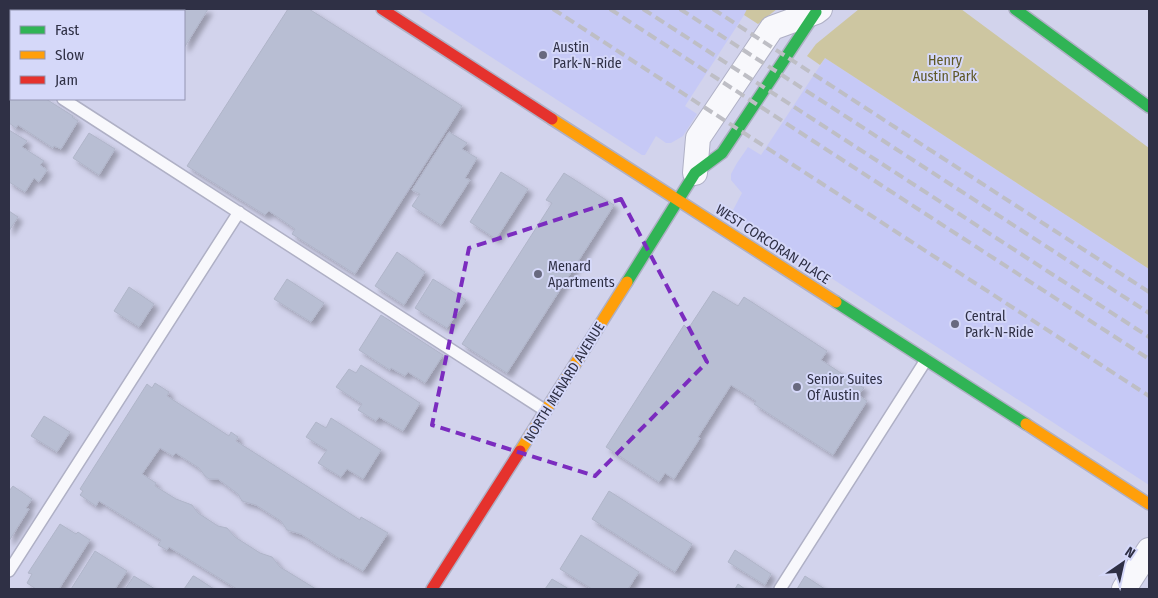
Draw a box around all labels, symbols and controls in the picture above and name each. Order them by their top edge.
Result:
legend [10,10,185,100]
text: Fast [55,21,79,39]
place label: Austin Park-N-Ride [553,39,622,72]
text: Slow [55,46,84,64]
marker: Austin Park-N-Ride [537,49,549,61]
park label: Henry Austin Park [913,52,978,85]
text: Jam [55,71,78,89]
street label: WEST CORCORAN PLACE [712,201,834,288]
place label: Menard Apartments [548,258,615,291]
marker: Menard Apartments [532,268,544,280]
place label: Central Park-N-Ride [965,308,1034,341]
marker: Central Park-N-Ride [949,318,961,330]
street label: NORTH MENARD AVENUE [521,319,609,445]
place label: Senior Suites Of Austin [807,371,882,404]
marker: Senior Suites Of Austin [791,381,803,393]
north arrow [1098,538,1148,588]
text: N [1122,543,1138,562]

